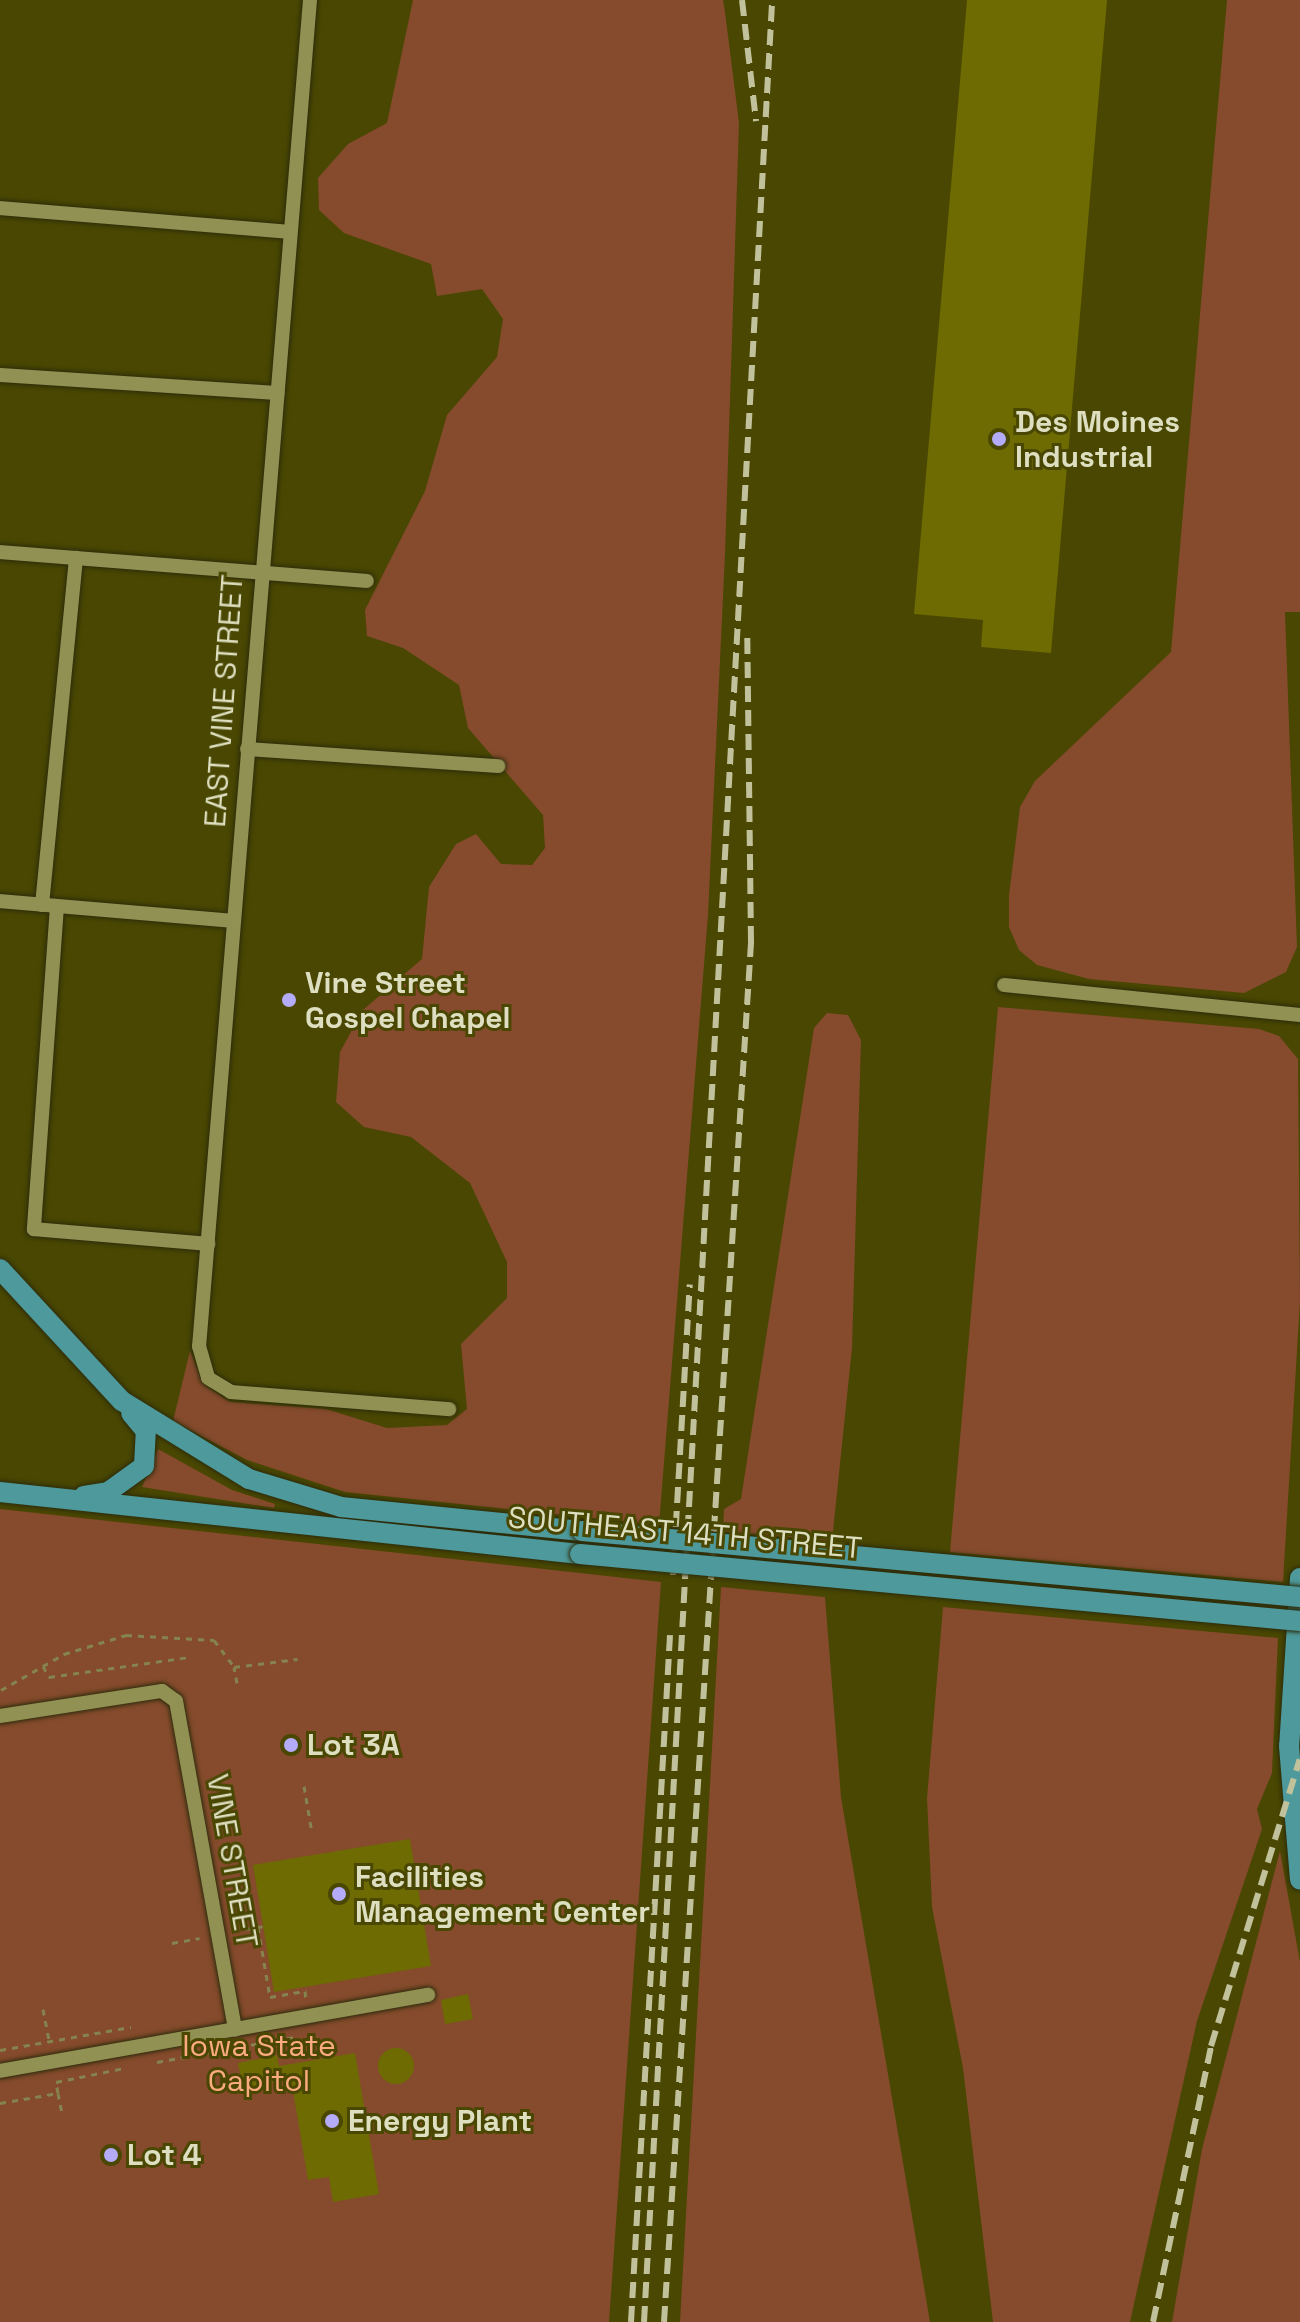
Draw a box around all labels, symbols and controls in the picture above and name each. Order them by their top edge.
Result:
place label: Des Moines Industrial [1015,404,1180,474]
marker: Des Moines Industrial [990,430,1008,448]
street label: EAST VINE STREET [197,573,251,829]
place label: Vine Street Gospel Chapel [305,965,511,1036]
marker: Vine Street Gospel Chapel [280,991,298,1009]
street label: SOUTHEAST 14TH STREET [506,1500,864,1566]
place label: Lot 3A [307,1727,400,1763]
marker: Lot 3A [282,1736,300,1754]
street label: VINE STREET [199,1771,265,1951]
place label: Facilities Management Center [355,1859,650,1930]
marker: Facilities Management Center [330,1885,348,1903]
park label: Iowa State Capitol [182,2028,336,2098]
place label: Energy Plant [348,2103,532,2139]
marker: Energy Plant [323,2112,341,2130]
place label: Lot 4 [127,2137,202,2173]
marker: Lot 4 [102,2146,120,2164]

